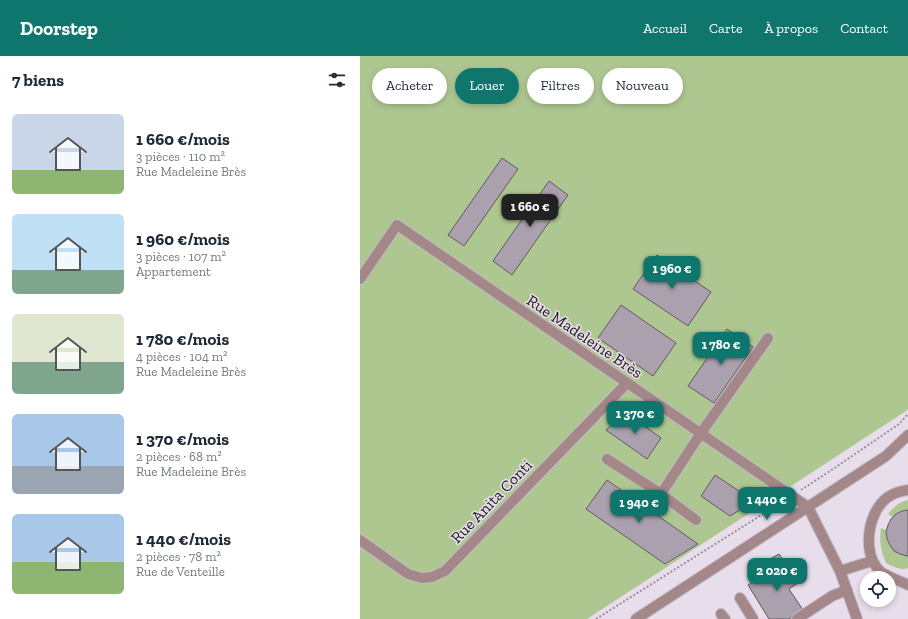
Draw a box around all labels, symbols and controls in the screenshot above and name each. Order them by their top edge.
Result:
text: Doorstep [20,17,98,40]
text: Accueil [643,20,687,37]
text: Carte [709,20,743,37]
text: À propos [765,20,818,37]
text: Contact [840,20,888,37]
chip: Acheter [372,68,447,104]
chip: Louer [455,68,519,104]
chip: Filtres [527,68,594,104]
chip: Nouveau [602,68,683,104]
icon: filters [326,69,348,91]
text: 7 biens [12,70,64,90]
text: 1 660 €/mois [136,129,230,149]
icon: home [44,130,92,178]
text: 3 pièces · 110 m² [136,149,225,164]
text: Rue Madeleine Brès [136,164,246,179]
pin: 1 660 € [493,194,567,228]
text: 1 660 € [510,199,550,214]
text: 1 960 €/mois [136,229,230,249]
icon: home [44,230,92,278]
text: 3 pièces · 107 m² [136,249,226,264]
pin: 1 960 € [635,256,709,290]
text: 1 960 € [652,261,692,276]
text: Appartement [136,264,211,279]
street label: Rue Madeleine Brès [523,291,646,382]
text: 1 780 €/mois [136,329,229,349]
icon: home [44,330,92,378]
pin: 1 780 € [684,332,758,366]
text: 1 780 € [702,337,740,352]
text: 4 pièces · 104 m² [136,349,228,364]
text: Rue Madeleine Brès [136,364,246,379]
pin: 1 370 € [598,401,672,435]
text: 1 370 € [616,406,654,421]
text: 1 370 €/mois [136,429,229,449]
icon: home [44,430,92,478]
text: 2 pièces · 68 m² [136,449,222,464]
street label: Rue Anita Conti [447,455,536,547]
text: Rue Madeleine Brès [136,464,246,479]
pin: 1 440 € [730,487,804,521]
pin: 1 940 € [602,490,676,524]
text: 1 440 € [747,492,787,507]
text: 1 940 € [619,495,659,510]
text: 1 440 €/mois [136,529,231,549]
icon: home [44,530,92,578]
text: 2 pièces · 78 m² [136,549,221,564]
pin: 2 020 € [740,558,814,592]
text: 2 020 € [756,563,798,578]
text: Rue de Venteille [136,564,225,579]
map controls [860,571,896,607]
button: locate [860,571,896,607]

